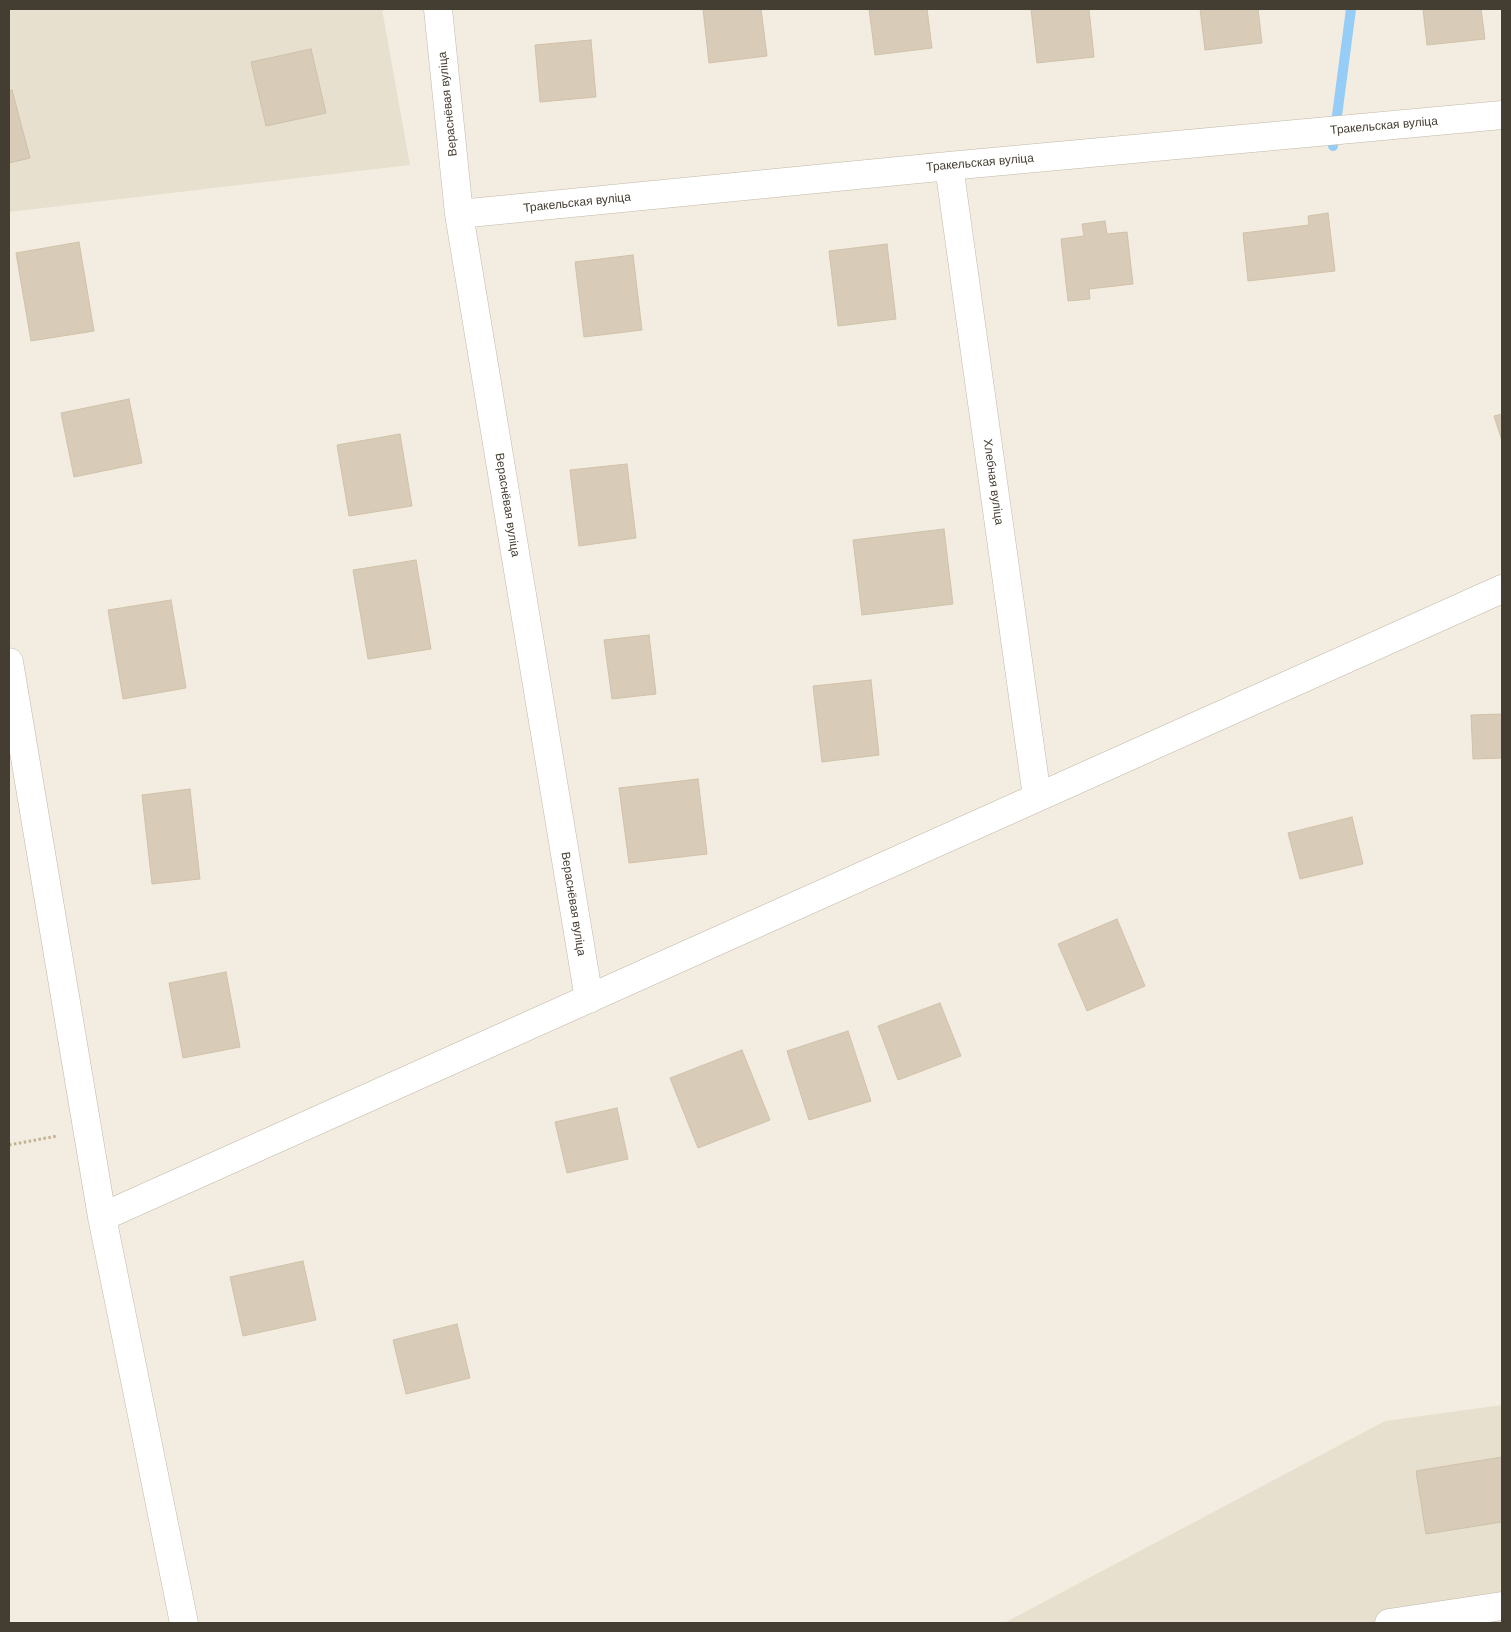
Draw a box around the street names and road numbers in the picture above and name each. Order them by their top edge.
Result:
street label: Вераснёвая вуліца [435,51,461,157]
street label: Тракельская вуліца [1330,114,1438,138]
street label: Тракельская вуліца [926,151,1034,175]
street label: Тракельская вуліца [523,190,631,216]
street label: Хлебная вуліца [980,438,1006,526]
street label: Вераснёвая вуліца [492,452,522,558]
street label: Вераснёвая вуліца [558,851,588,957]

